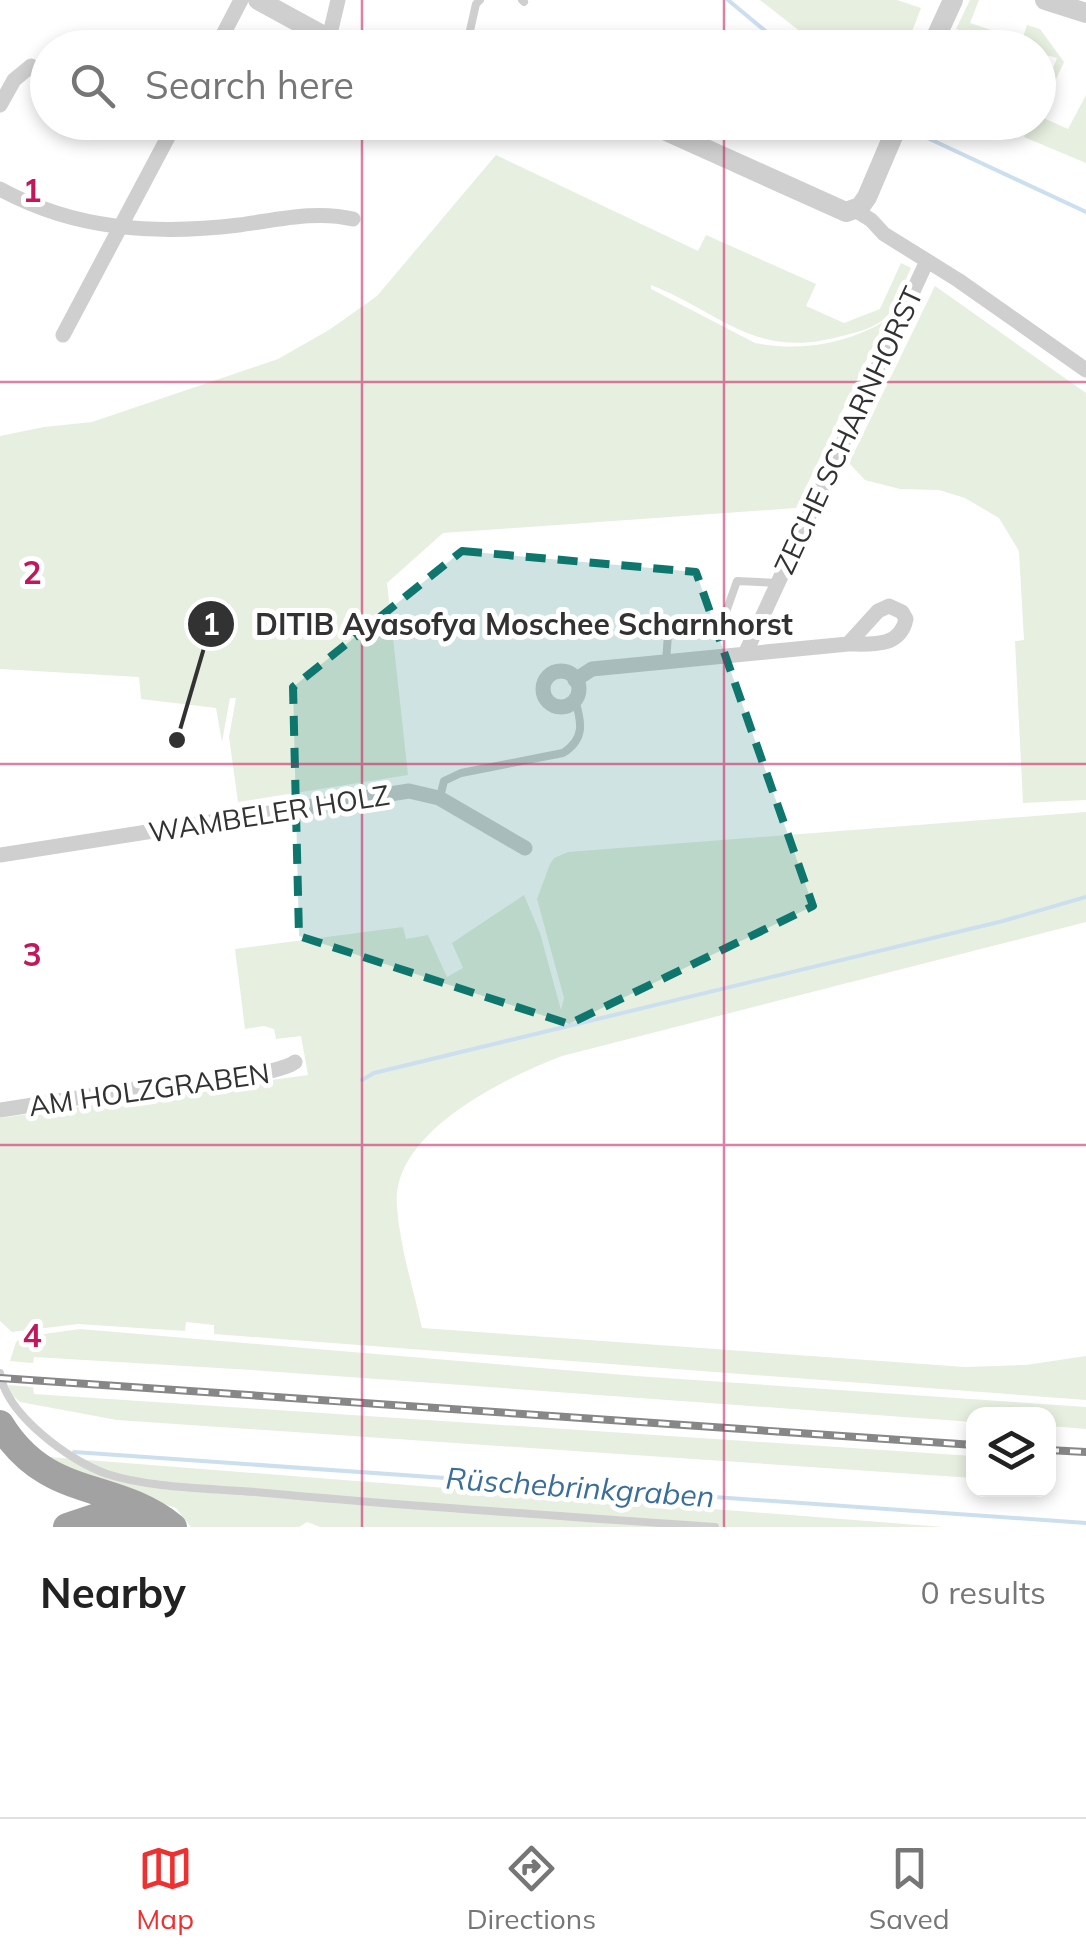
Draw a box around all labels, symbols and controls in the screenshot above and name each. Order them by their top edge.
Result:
search box [30,30,1056,140]
icon: search [65,58,120,113]
text: Search here [145,61,354,109]
text: 1 [22,170,42,210]
street label: ZECHE SCHARNHORST [766,281,930,579]
text: 2 [22,552,42,592]
callout: DITIB Ayasofya Moschee Scharnhorst [186,594,813,654]
text: 1 [202,605,220,643]
text: DITIB Ayasofya Moschee Scharnhorst [255,605,793,643]
street label: WAMBELER HOLZ [146,777,392,849]
text: 3 [22,934,42,974]
street label: AM HOLZGRABEN [26,1055,272,1123]
text: 4 [22,1315,42,1355]
map controls [966,1407,1056,1497]
button: layers [966,1407,1056,1497]
water label: Rüschebrinkgraben [444,1459,716,1515]
text: Nearby [40,1566,186,1619]
text: 0 results [921,1572,1046,1612]
tab: Map [136,1841,194,1936]
tab: Directions [467,1841,596,1936]
tab: Saved [869,1841,950,1936]

